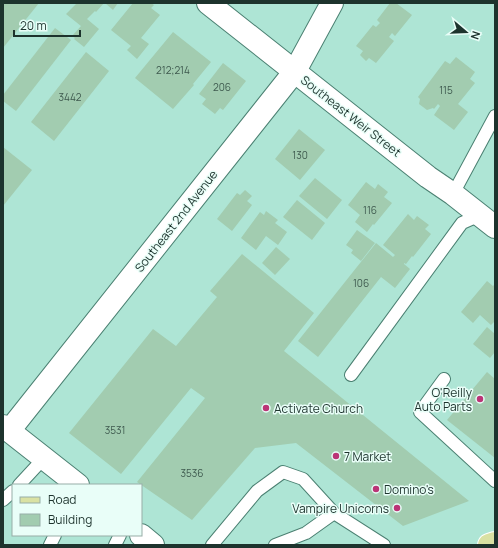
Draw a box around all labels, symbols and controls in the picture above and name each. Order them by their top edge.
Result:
scale bar [14,12,80,38]
north arrow [446,12,486,52]
text: 20 m [20,17,47,34]
text: N [468,29,484,42]
house number: 212;214 [156,63,190,77]
street label: Southeast Weir Street [297,71,405,161]
house number: 206 [213,80,231,94]
house number: 115 [439,83,453,97]
house number: 3442 [58,90,82,104]
house number: 130 [292,148,308,162]
street label: Southeast 2nd Avenue [131,166,221,276]
house number: 116 [363,203,377,217]
house number: 106 [353,276,369,290]
place label: O'Reilly Auto Parts [414,384,473,415]
marker: O'Reilly Auto Parts [475,394,485,404]
place label: Activate Church [274,400,363,417]
marker: Activate Church [261,403,271,413]
house number: 3531 [105,423,125,437]
place label: 7 Market [344,448,391,465]
marker: 7 Market [331,451,341,461]
house number: 3536 [180,466,204,480]
place label: Domino's [384,481,434,498]
legend [12,484,142,536]
marker: Domino's [371,484,381,494]
text: Road [48,491,76,508]
place label: Vampire Unicorns [292,500,389,517]
marker: Vampire Unicorns [392,503,402,513]
text: Building [48,511,92,528]

